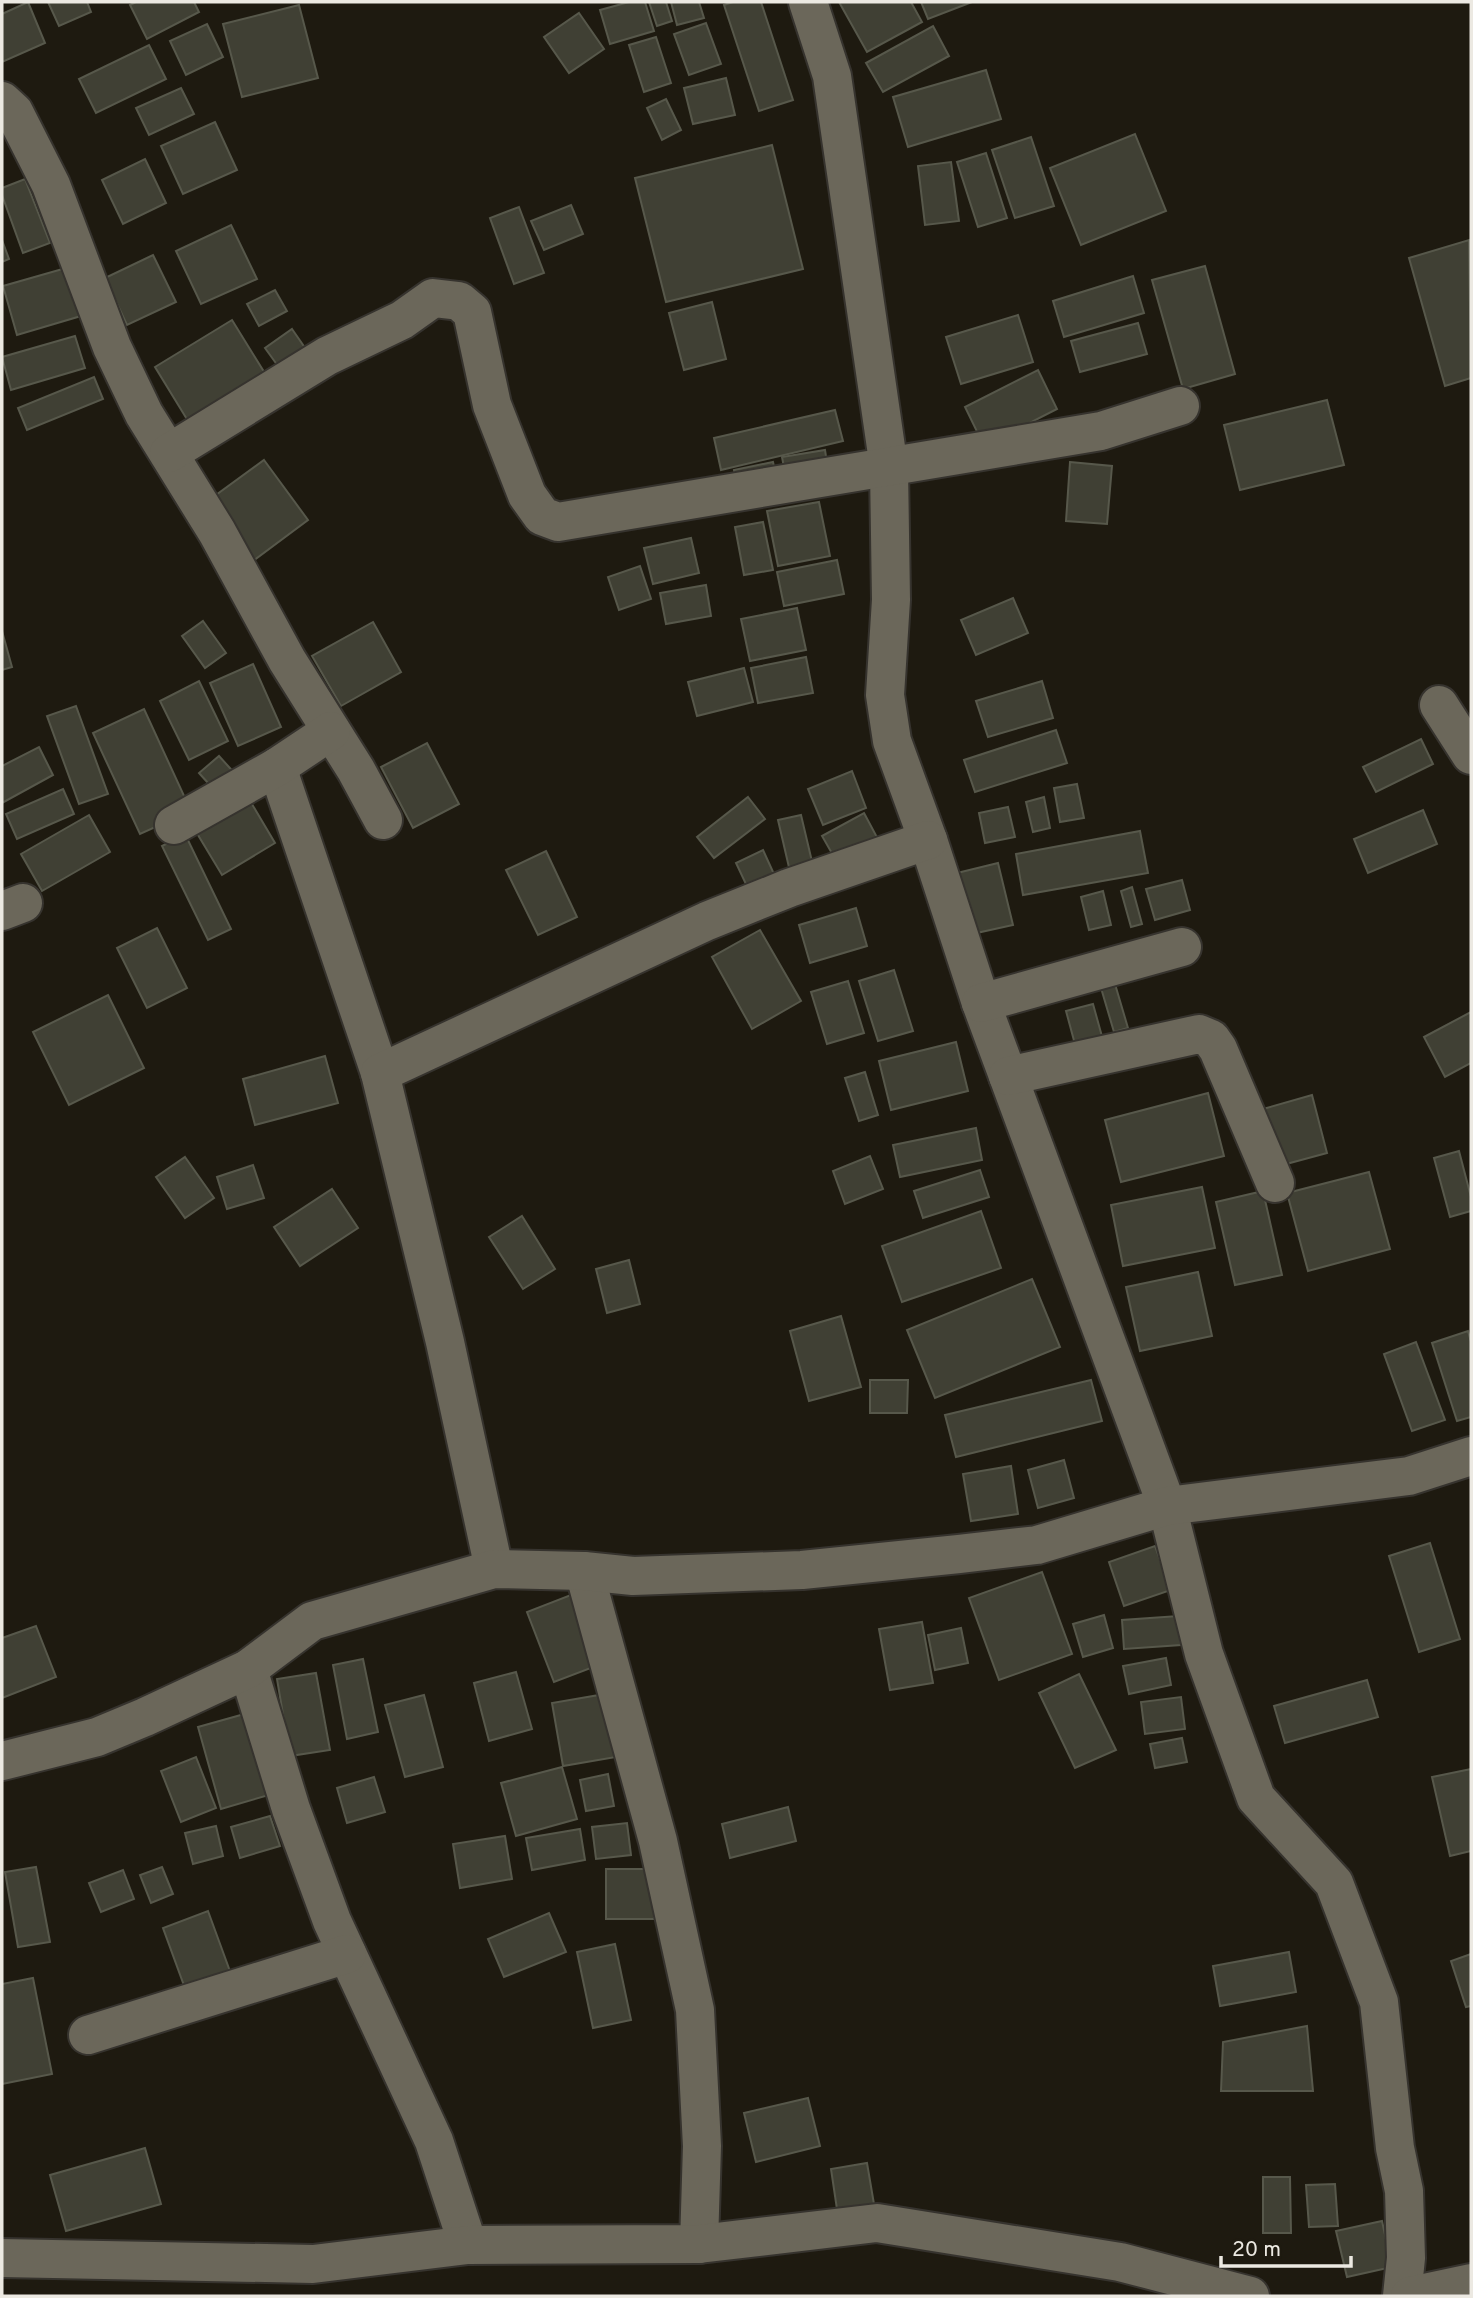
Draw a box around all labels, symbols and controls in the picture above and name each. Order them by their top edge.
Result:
scale bar [1221,2224,1350,2268]
text: 20 m [1232,2237,1281,2264]

